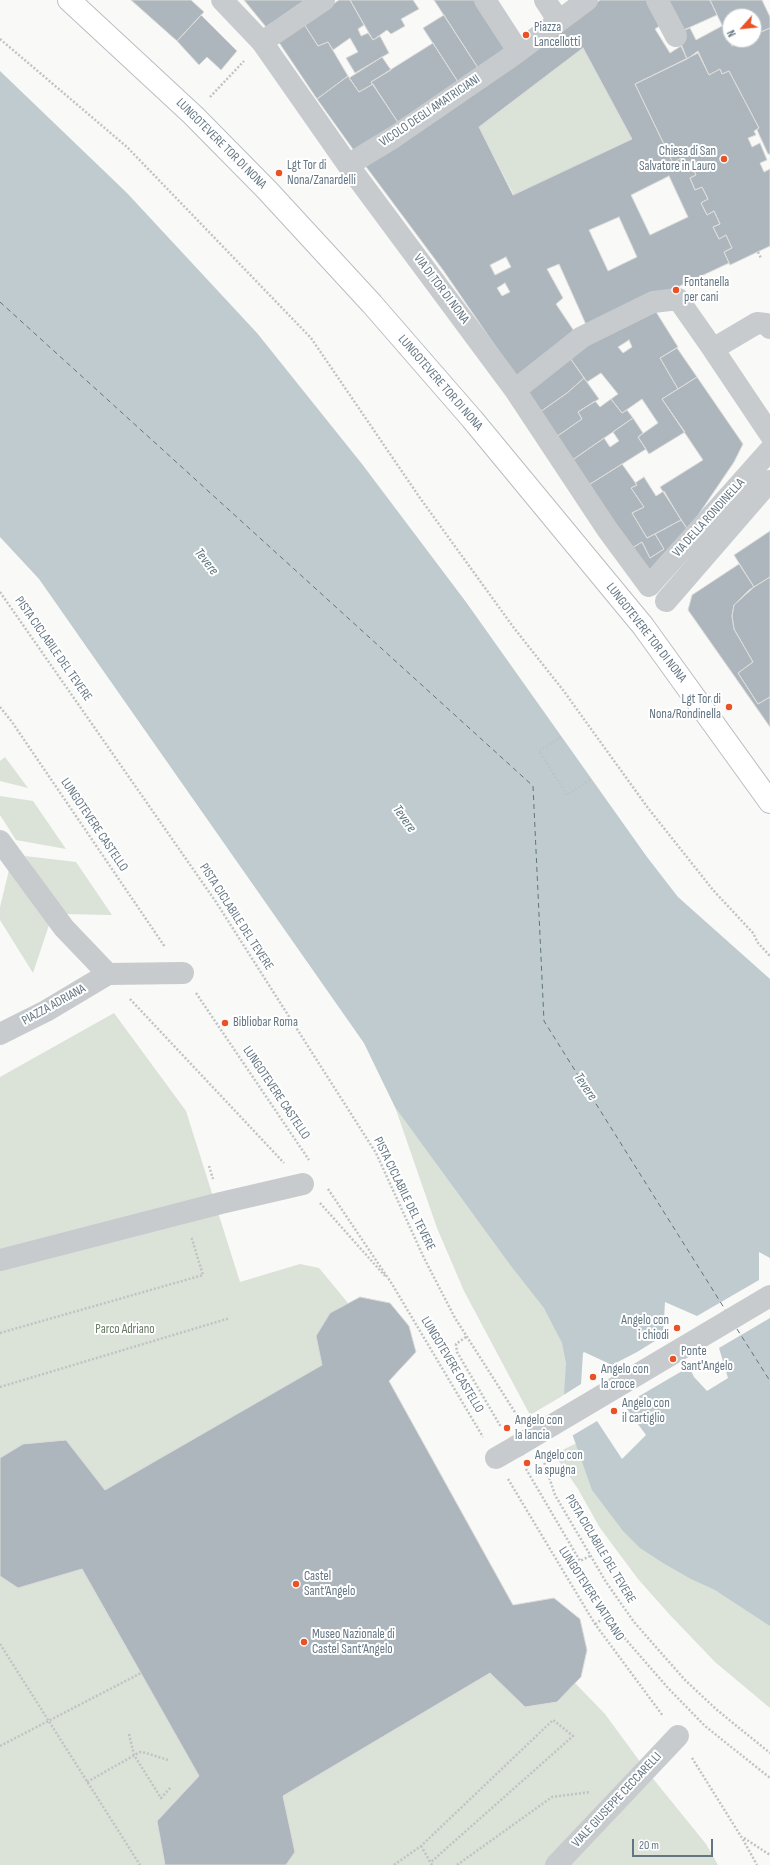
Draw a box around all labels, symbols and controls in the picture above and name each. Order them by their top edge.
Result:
north arrow [722,8,762,48]
place label: Piazza Lancellotti [534,20,580,51]
text: N [725,28,739,39]
marker: Piazza Lancellotti [521,30,531,40]
street label: VICOLO DEGLI AMATRICIANI [377,72,483,150]
street label: LUNGOTEVERE TOR DI NONA [173,96,269,192]
place label: Chiesa di San Salvatore in Lauro [639,144,716,175]
marker: Chiesa di San Salvatore in Lauro [719,154,729,164]
place label: Lgt Tor di Nona/Zanardelli [287,158,356,189]
marker: Lgt Tor di Nona/Zanardelli [274,168,284,178]
street label: VIA DI TOR DI NONA [410,251,472,327]
place label: Fontanella per cani [684,275,729,306]
marker: Fontanella per cani [671,285,681,295]
street label: LUNGOTEVERE TOR DI NONA [394,332,486,434]
street label: VIA DELLA RONDINELLA [670,475,748,561]
water label: Tevere [190,545,222,579]
street label: LUNGOTEVERE TOR DI NONA [602,580,690,686]
street label: PISTA CICLABILE DEL TEVERE [11,594,95,704]
place label: Lgt Tor di Nona/Rondinella [649,692,721,723]
marker: Lgt Tor di Nona/Rondinella [724,702,734,712]
street label: LUNGOTEVERE CASTELLO [57,775,131,875]
water label: Tevere [388,802,420,836]
street label: PISTA CICLABILE DEL TEVERE [196,861,276,973]
street label: PIAZZA ADRIANA [19,981,89,1029]
place label: Bibliobar Roma [233,1015,298,1031]
marker: Bibliobar Roma [220,1018,230,1028]
street label: LUNGOTEVERE CASTELLO [239,1043,313,1143]
water label: Tevere [570,1070,600,1104]
street label: PISTA CICLABILE DEL TEVERE [370,1135,438,1253]
place label: Angelo con i chiodi [621,1313,669,1344]
street label: LUNGOTEVERE CASTELLO [417,1314,487,1416]
park label: Parco Adriano [95,1322,155,1338]
marker: Angelo con i chiodi [672,1323,682,1333]
place label: Ponte Sant'Angelo [681,1344,733,1375]
marker: Ponte Sant'Angelo [668,1354,678,1364]
place label: Angelo con la croce [601,1362,649,1393]
marker: Angelo con la croce [588,1372,598,1382]
place label: Angelo con il cartiglio [622,1396,670,1427]
marker: Angelo con il cartiglio [609,1406,619,1416]
place label: Angelo con la lancia [515,1413,563,1444]
marker: Angelo con la lancia [502,1423,512,1433]
place label: Angelo con la spugna [535,1448,583,1479]
marker: Angelo con la spugna [522,1458,532,1468]
street label: PISTA CICLABILE DEL TEVERE [561,1492,639,1606]
street label: LUNGOTEVERE VATICANO [555,1544,627,1644]
place label: Castel Sant’Angelo [304,1569,355,1600]
marker: Castel Sant’Angelo [291,1579,301,1589]
place label: Museo Nazionale di Castel Sant’Angelo [312,1627,395,1658]
marker: Museo Nazionale di Castel Sant’Angelo [299,1637,309,1647]
street label: VIALE GIUSEPPE CECCARELLI [569,1749,665,1851]
scale bar [634,1831,715,1857]
text: 20 m [639,1838,659,1853]

